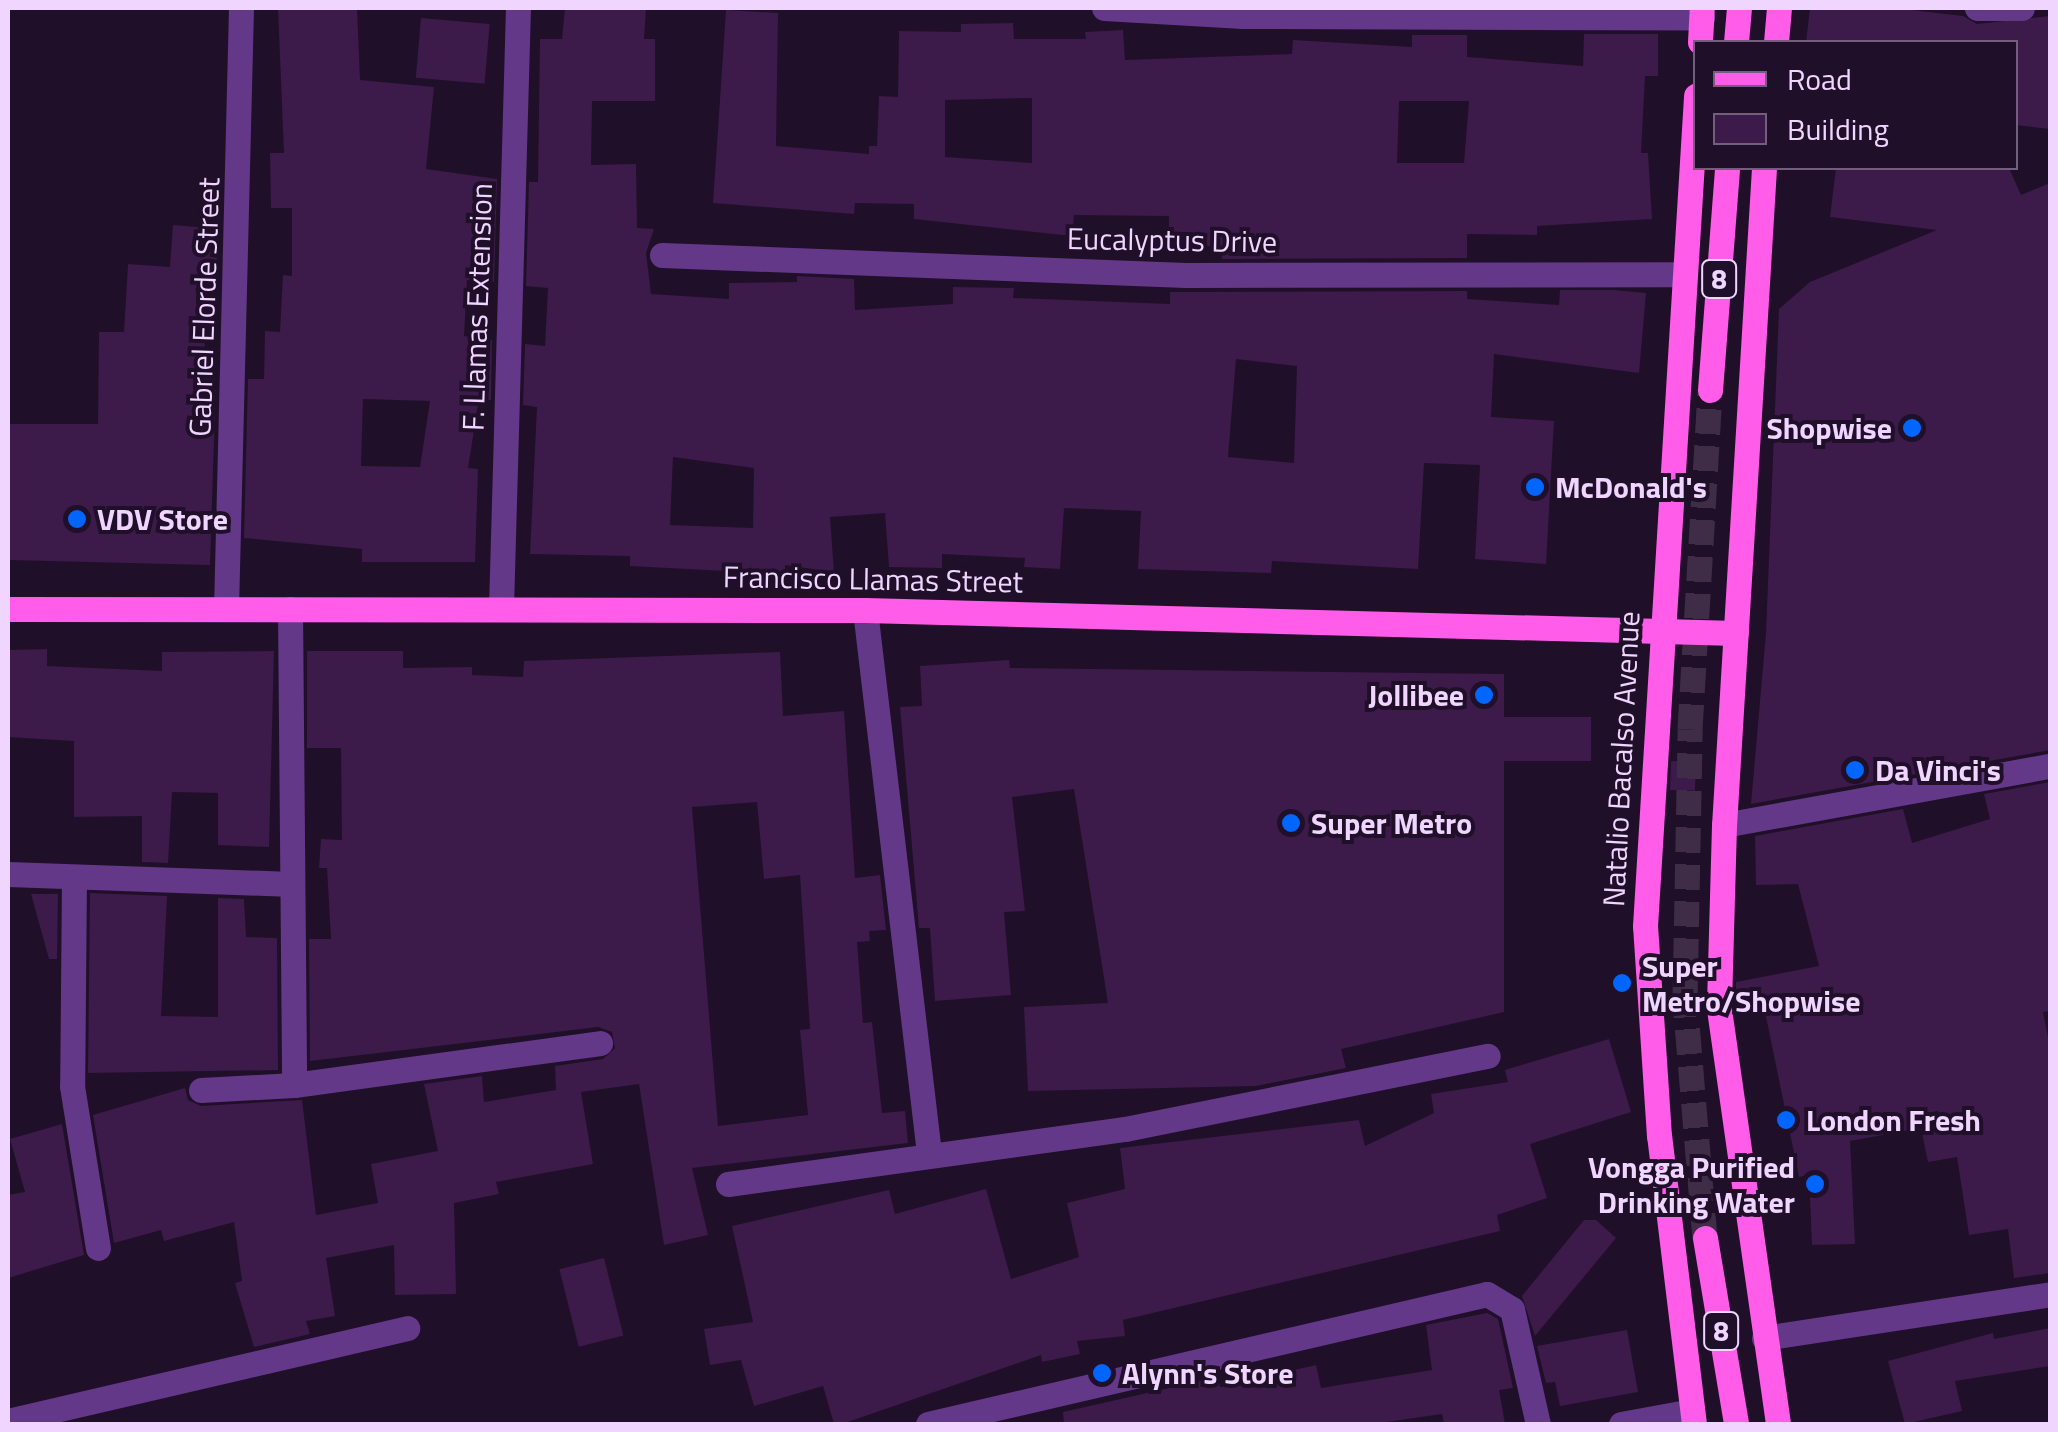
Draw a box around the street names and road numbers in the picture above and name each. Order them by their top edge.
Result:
street label: Gabriel Elorde Street [181,177,227,437]
street label: F. Llamas Extension [455,182,499,432]
street label: Eucalyptus Drive [1067,220,1277,260]
road number: 8 [1699,256,1739,302]
street label: Francisco Llamas Street [723,558,1023,600]
street label: Natalio Bacalso Avenue [1595,610,1647,908]
road number: 8 [1701,1308,1741,1354]

